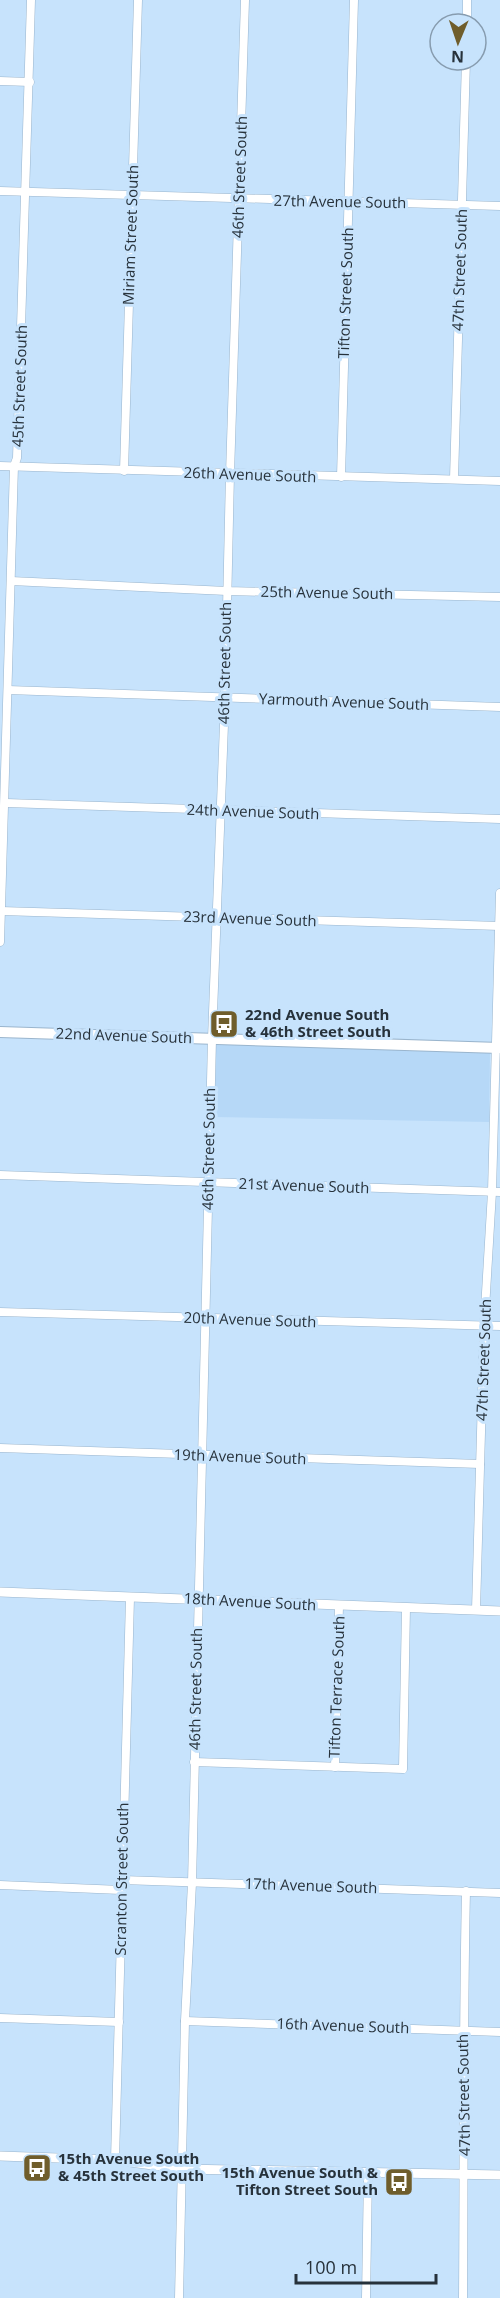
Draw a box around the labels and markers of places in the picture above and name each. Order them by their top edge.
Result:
place label: 22nd Avenue South & 46th Street South [245,1004,391,1041]
bus stop icon: 22nd Avenue South & 46th Street South [208,1008,240,1040]
place label: 15th Avenue South & 45th Street South [58,2148,204,2185]
bus stop icon: 15th Avenue South & 45th Street South [21,2152,53,2184]
place label: 15th Avenue South & Tifton Street South [221,2162,379,2199]
bus stop icon: 15th Avenue South & Tifton Street South [383,2166,415,2198]

